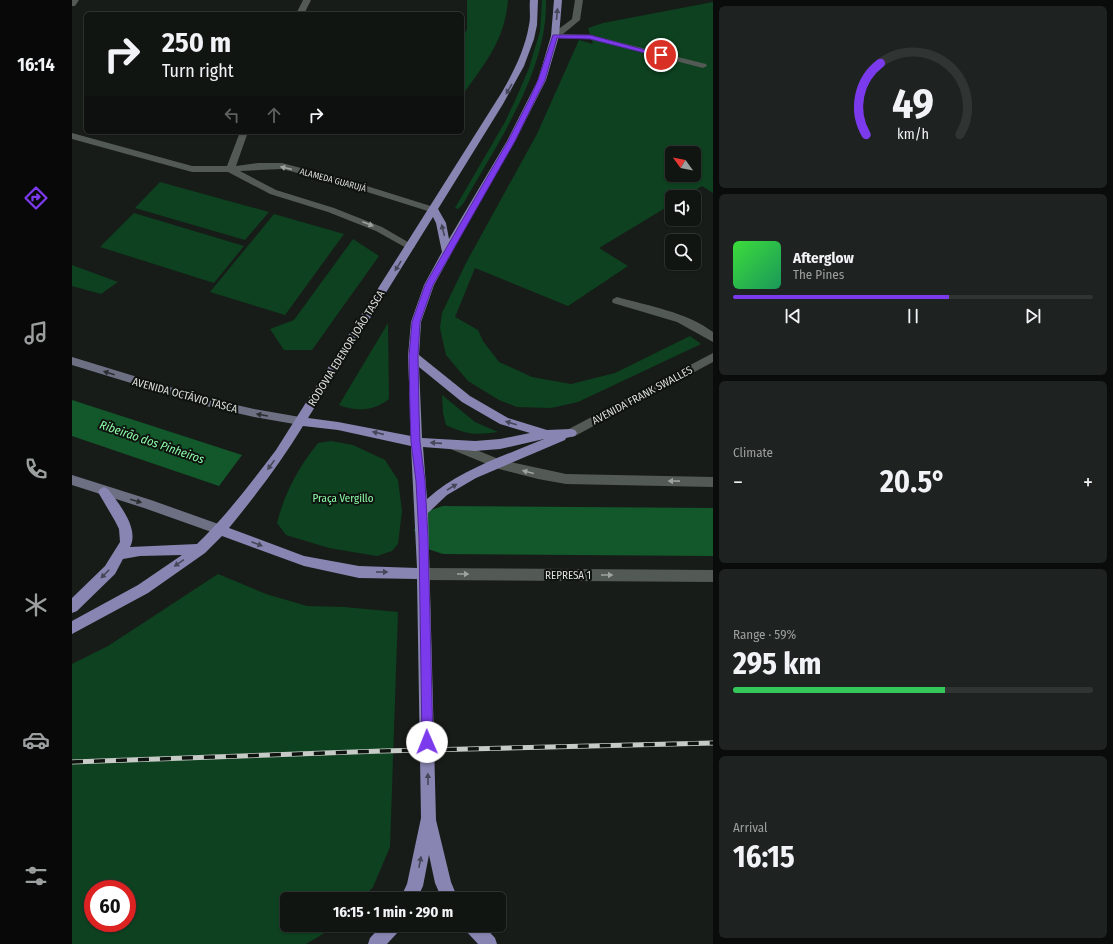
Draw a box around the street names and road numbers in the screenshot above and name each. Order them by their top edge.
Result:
street label: ALAMEDA GUARUJÁ [299,165,368,194]
street label: RODOVIA EDENOR JOÃO TASCA [305,288,388,408]
street label: AVENIDA FRANK SWALLES [590,363,695,427]
street label: AVENIDA OCTÁVIO TASCA [131,374,239,416]
street label: REPRESA 1 [545,569,591,582]

